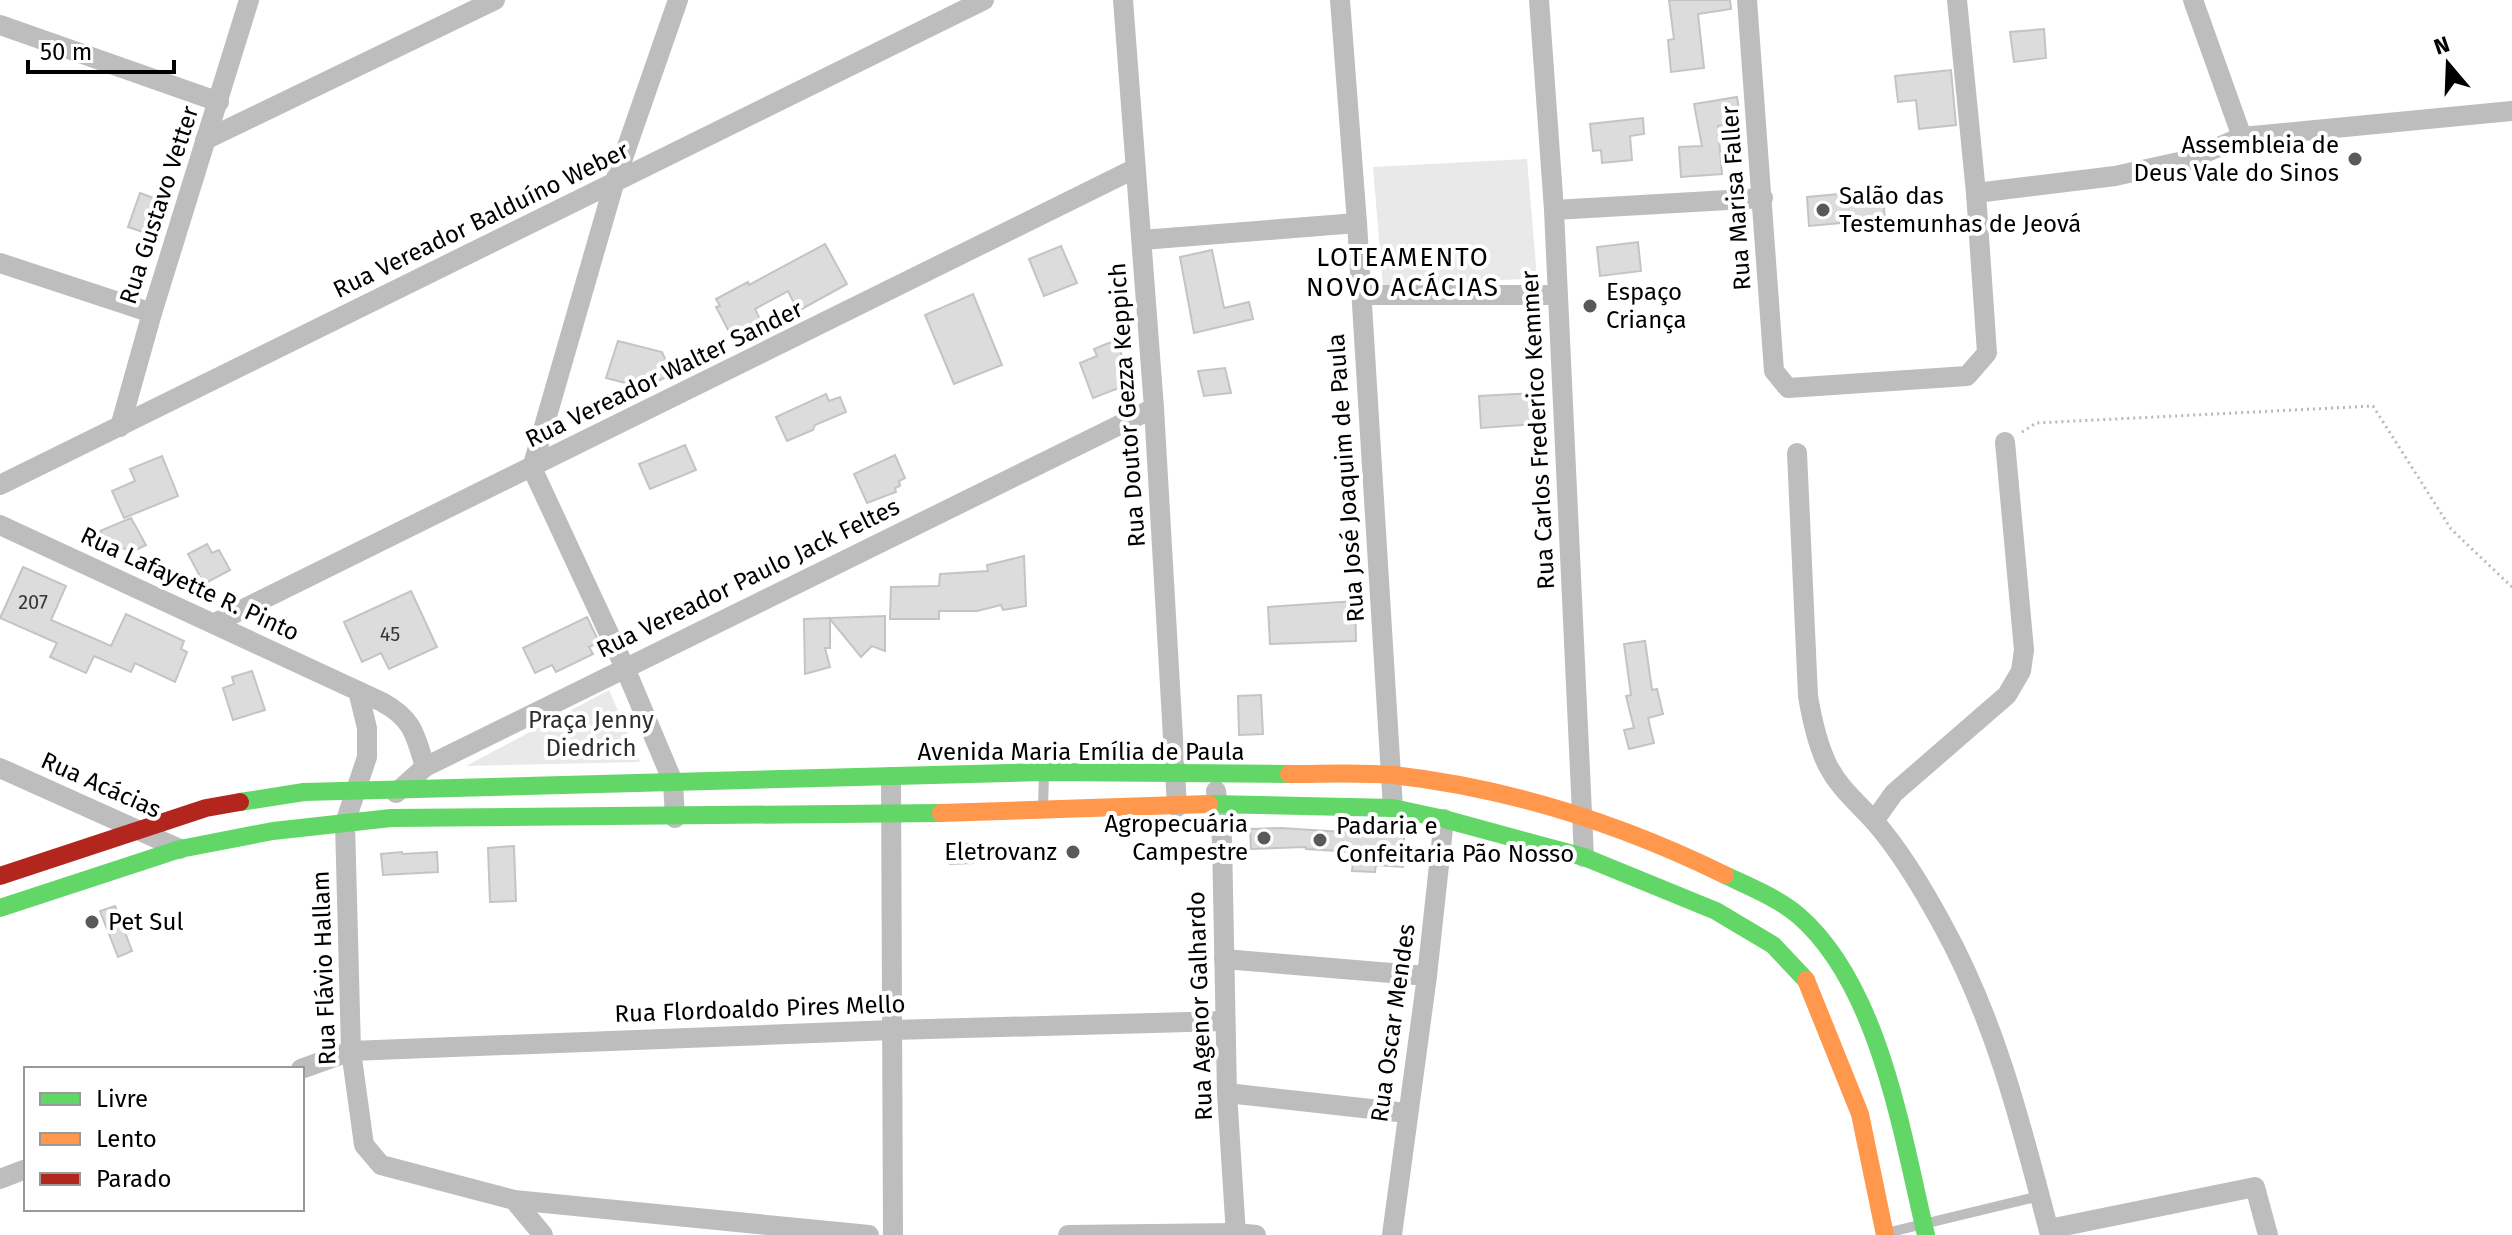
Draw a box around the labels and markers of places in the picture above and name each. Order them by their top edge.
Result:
place label: Assembleia de Deus Vale do Sinos [2134,131,2339,187]
marker: Assembleia de Deus Vale do Sinos [2346,150,2364,168]
place label: Salão das Testemunhas de Jeová [1839,182,2081,238]
marker: Salão das Testemunhas de Jeová [1814,201,1832,219]
place label: Espaço Criança [1606,278,1687,334]
marker: Espaço Criança [1581,297,1599,315]
place label: Agropecuária Campestre [1105,810,1248,866]
place label: Padaria e Confeitaria Pão Nosso [1336,812,1574,868]
marker: Agropecuária Campestre [1255,829,1273,847]
marker: Padaria e Confeitaria Pão Nosso [1311,831,1329,849]
place label: Eletrovanz [944,838,1057,866]
marker: Eletrovanz [1064,843,1082,861]
place label: Pet Sul [108,908,183,936]
marker: Pet Sul [83,913,101,931]

